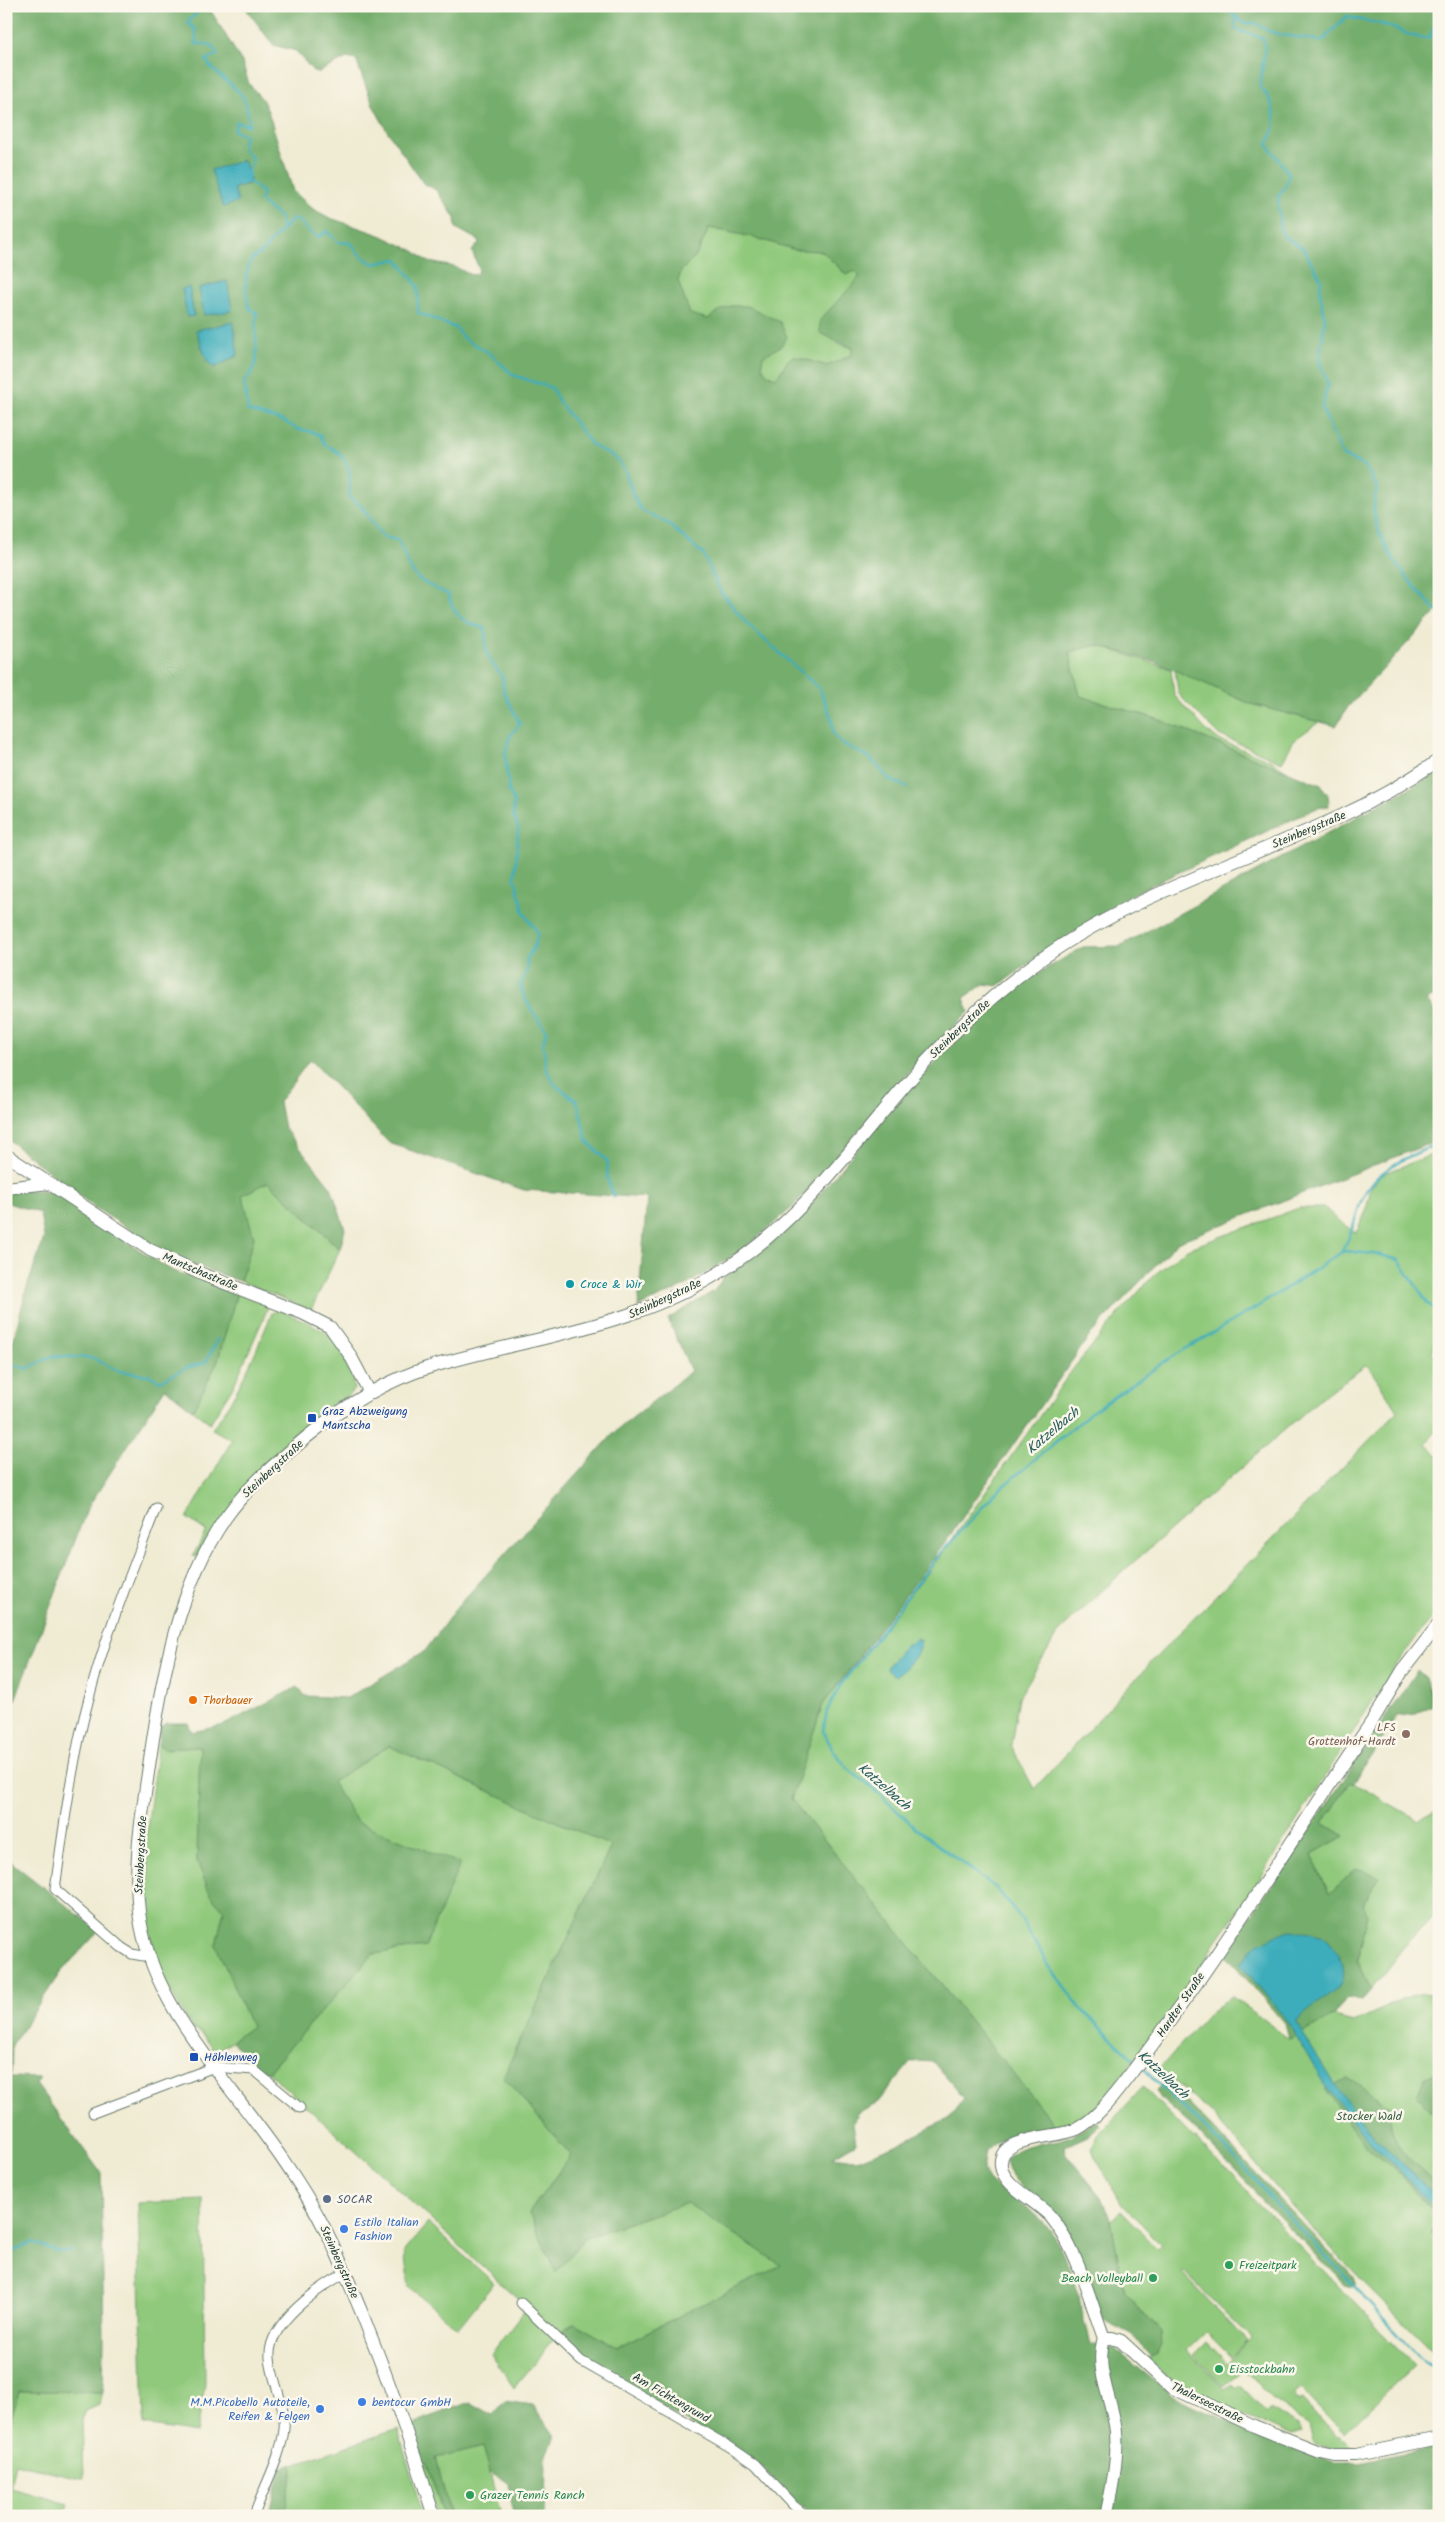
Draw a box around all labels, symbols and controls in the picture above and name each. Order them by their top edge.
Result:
street label: Steinbergstraße [1269,806,1350,854]
street label: Steinbergstraße [925,994,995,1063]
street label: Mantschastraße [159,1248,241,1297]
street label: Steinbergstraße [625,1273,705,1324]
place label: Croce & Wir [580,1275,643,1294]
marker: Croce & Wir [564,1278,576,1290]
water label: Katzelbach [1021,1401,1086,1460]
place label: Graz Abzweigung Mantscha [322,1402,408,1435]
marker: Graz Abzweigung Mantscha [306,1412,318,1424]
street label: Steinbergstraße [238,1435,309,1503]
place label: Thorbauer [203,1691,253,1710]
marker: Thorbauer [187,1694,199,1706]
place label: LFS Grottenhof-Hardt [1308,1718,1397,1751]
marker: LFS Grottenhof-Hardt [1400,1728,1412,1740]
water label: Katzelbach [853,1758,916,1817]
street label: Steinbergstraße [129,1815,153,1895]
street label: Hardter Straße [1152,1968,1210,2042]
water label: Katzelbach [1132,2045,1195,2106]
place label: Höhlenweg [204,2048,258,2067]
marker: Höhlenweg [188,2051,200,2063]
park label: Stocker Wald [1336,2107,1403,2126]
place label: SOCAR [337,2190,372,2209]
marker: SOCAR [321,2193,333,2205]
place label: Estilo Italian Fashion [354,2213,419,2246]
street label: Steinbergstraße [314,2222,364,2302]
marker: Estilo Italian Fashion [338,2223,350,2235]
place label: Freizeitpark [1239,2256,1297,2275]
marker: Freizeitpark [1223,2259,1235,2271]
place label: Beach Volleyball [1061,2269,1143,2288]
marker: Beach Volleyball [1147,2272,1159,2284]
place label: Eisstockbahn [1229,2360,1295,2379]
marker: Eisstockbahn [1213,2363,1225,2375]
street label: Am Fichtengrund [629,2368,714,2428]
street label: Thalerseestraße [1168,2377,1247,2429]
place label: M.M.Picobello Autoteile, Reifen & Felgen [190,2393,310,2426]
place label: bentocur GmbH [372,2393,451,2412]
marker: bentocur GmbH [356,2396,368,2408]
marker: M.M.Picobello Autoteile, Reifen & Felgen [314,2403,326,2415]
place label: Grazer Tennis Ranch [480,2486,585,2505]
marker: Grazer Tennis Ranch [464,2489,476,2501]

